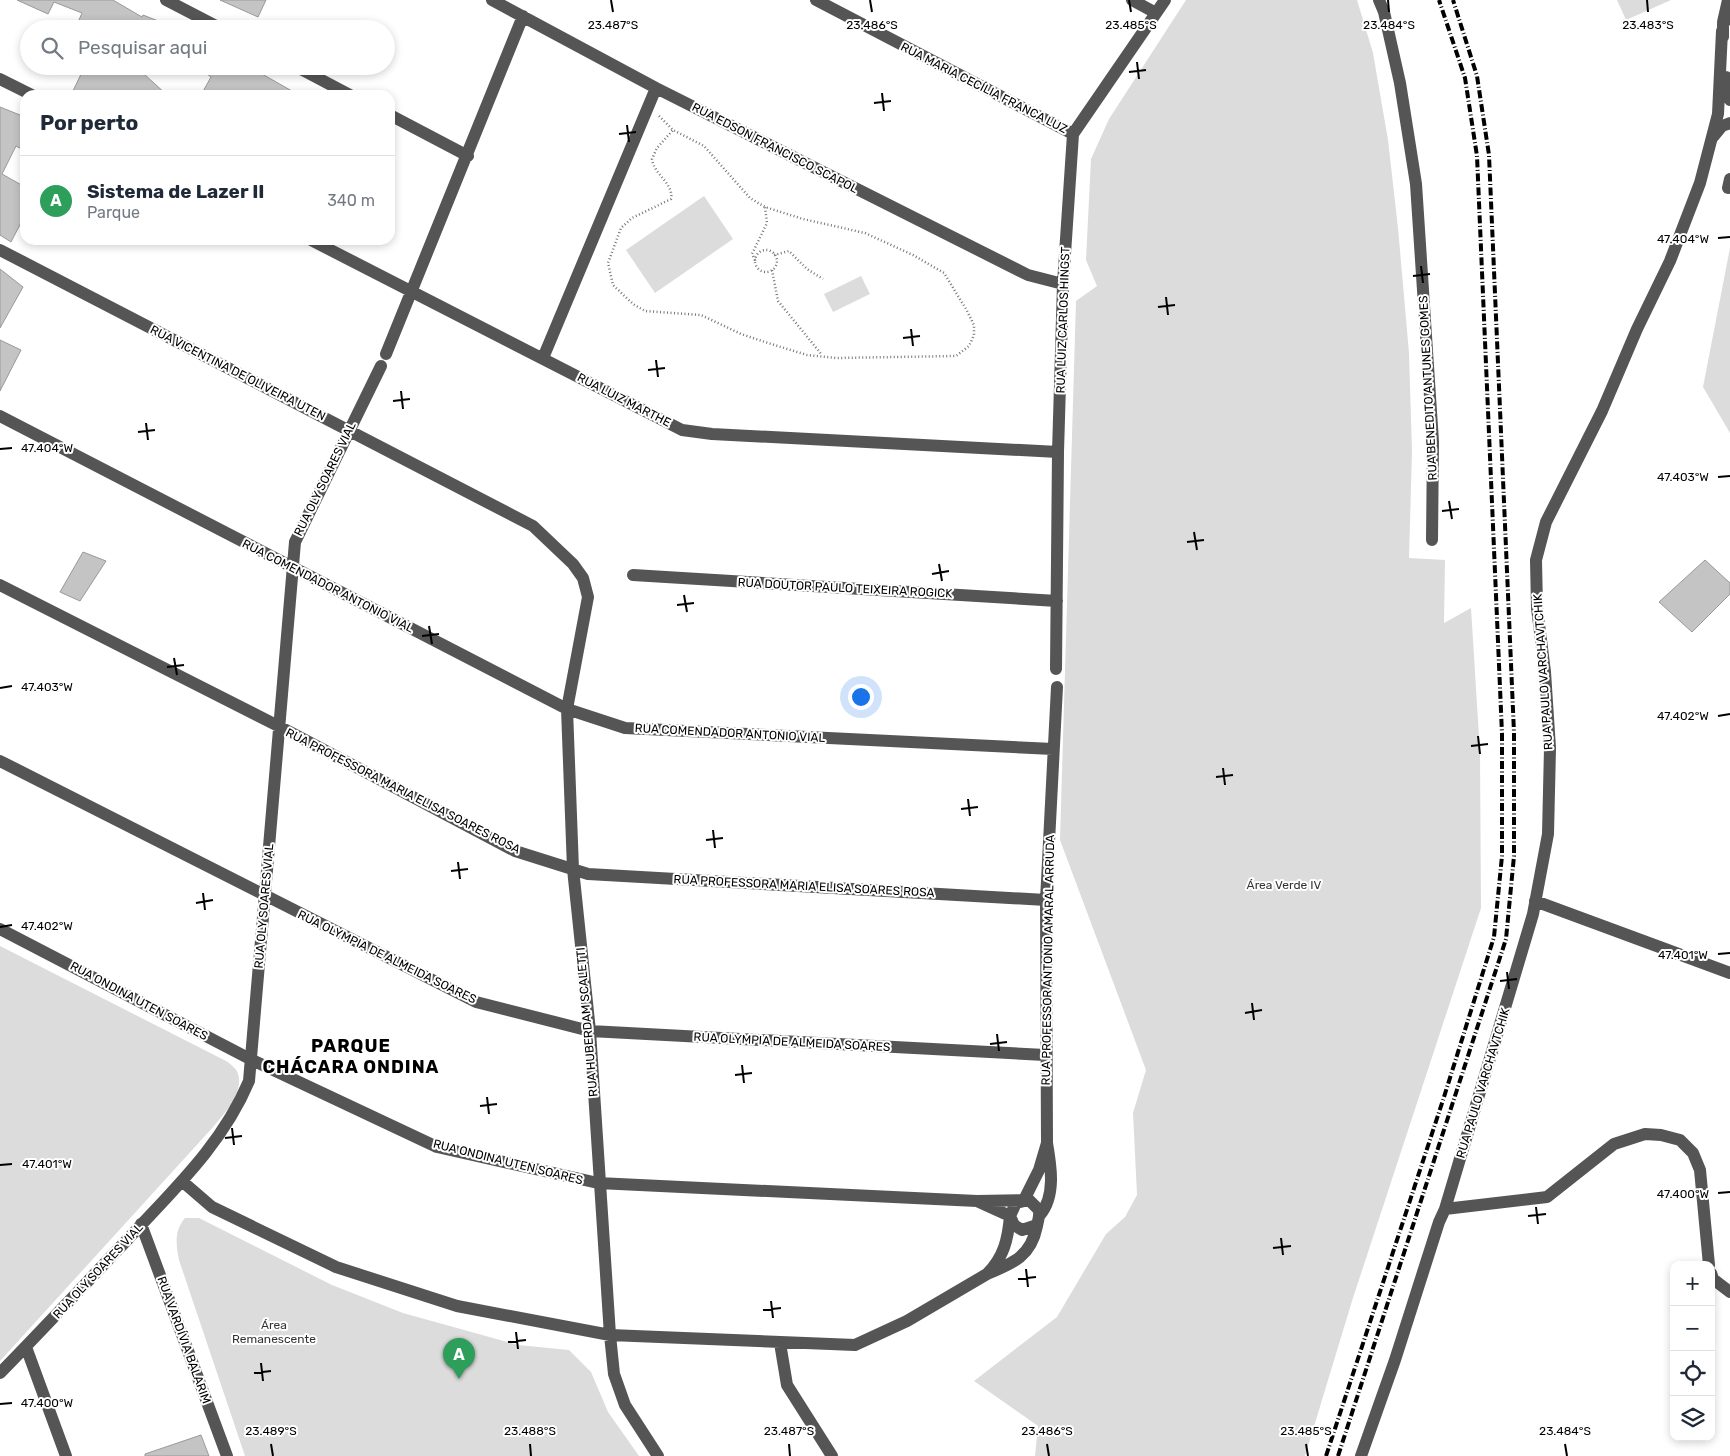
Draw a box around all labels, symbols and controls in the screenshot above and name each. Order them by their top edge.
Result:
text: 23.487°S [588,18,638,32]
text: 23.486°S [846,18,898,32]
text: 23.485°S [1105,18,1157,32]
text: 23.484°S [1363,18,1415,32]
text: 23.483°S [1622,18,1674,32]
search box [20,20,395,75]
icon: search [38,34,66,62]
text: Pesquisar aqui [78,36,207,59]
street label: RUA MARIA CECÍLIA FRANCA LUZ [898,40,1070,136]
street label: RUA EDSON FRANCISCO SCAPOL [690,100,860,196]
text: Por perto [40,110,138,135]
text: Sistema de Lazer II [87,180,265,203]
text: A [50,191,62,210]
text: 340 m [327,191,375,210]
text: Parque [87,203,140,222]
text: 47.404°W [1657,232,1710,246]
street label: RUA LUIZ CARLOS HINGST [1053,246,1073,394]
street label: RUA BENEDITO ANTUNES GOMES [1416,295,1440,481]
street label: RUA VICENTINA DE OLIVEIRA UTEN [148,323,328,423]
street label: RUA LUIZ MARTHE [575,370,673,430]
street label: RUA OLY SOARES VIAL [291,419,359,538]
text: 47.404°W [21,441,74,455]
text: 47.403°W [1657,470,1709,484]
street label: RUA COMENDADOR ANTONIO VIAL [240,536,416,636]
street label: RUA DOUTOR PAULO TEIXEIRA ROGICK [737,575,953,601]
street label: RUA PAULO VARCHAVTCHIK [1531,593,1555,751]
text: 47.403°W [21,680,73,694]
your location [848,684,874,710]
text: 47.402°W [1657,709,1709,723]
street label: RUA COMENDADOR ANTONIO VIAL [634,721,826,745]
street label: RUA PROFESSORA MARIA ELISA SOARES ROSA [283,725,523,857]
street label: RUA PROFESSOR ANTONIO AMARAL ARRUDA [1039,834,1057,1086]
street label: RUA OLY SOARES VIAL [252,843,276,969]
street label: RUA PROFESSORA MARIA ELISA SOARES ROSA [673,872,935,900]
park label: Área Verde IV [1247,878,1322,892]
street label: RUA OLYMPIA DE ALMEIDA SOARES [295,907,479,1007]
text: 47.402°W [21,919,73,933]
street label: RUA HUBERDAM SCALETTI [573,947,601,1097]
text: 47.401°W [1658,948,1708,962]
street label: RUA ONDINA UTEN SOARES [68,959,210,1043]
street label: RUA PAULO VARCHAVTCHIK [1453,1005,1513,1160]
street label: RUA OLYMPIA DE ALMEIDA SOARES [693,1030,891,1054]
district label: PARQUE CHÁCARA ONDINA [262,1035,440,1078]
street label: RUA ONDINA UTEN SOARES [432,1137,584,1187]
text: 47.401°W [22,1157,72,1171]
text: 47.400°W [1657,1187,1710,1201]
street label: RUA OLY SOARES VIAL [50,1220,146,1322]
map controls [1670,1261,1715,1441]
button: + [1670,1261,1715,1306]
street label: RUA VARDÍVIA BALARIM [154,1274,214,1406]
button: − [1670,1306,1715,1351]
park label: Área Remanescente [232,1318,316,1346]
pin: A [443,1338,475,1379]
button: locate [1670,1351,1715,1396]
text: 47.400°W [21,1396,74,1410]
button: layers [1670,1396,1715,1441]
text: 23.489°S [245,1424,297,1438]
text: 23.488°S [504,1424,556,1438]
text: 23.487°S [764,1424,814,1438]
text: 23.486°S [1021,1424,1073,1438]
text: 23.485°S [1280,1424,1332,1438]
text: 23.484°S [1539,1424,1591,1438]

